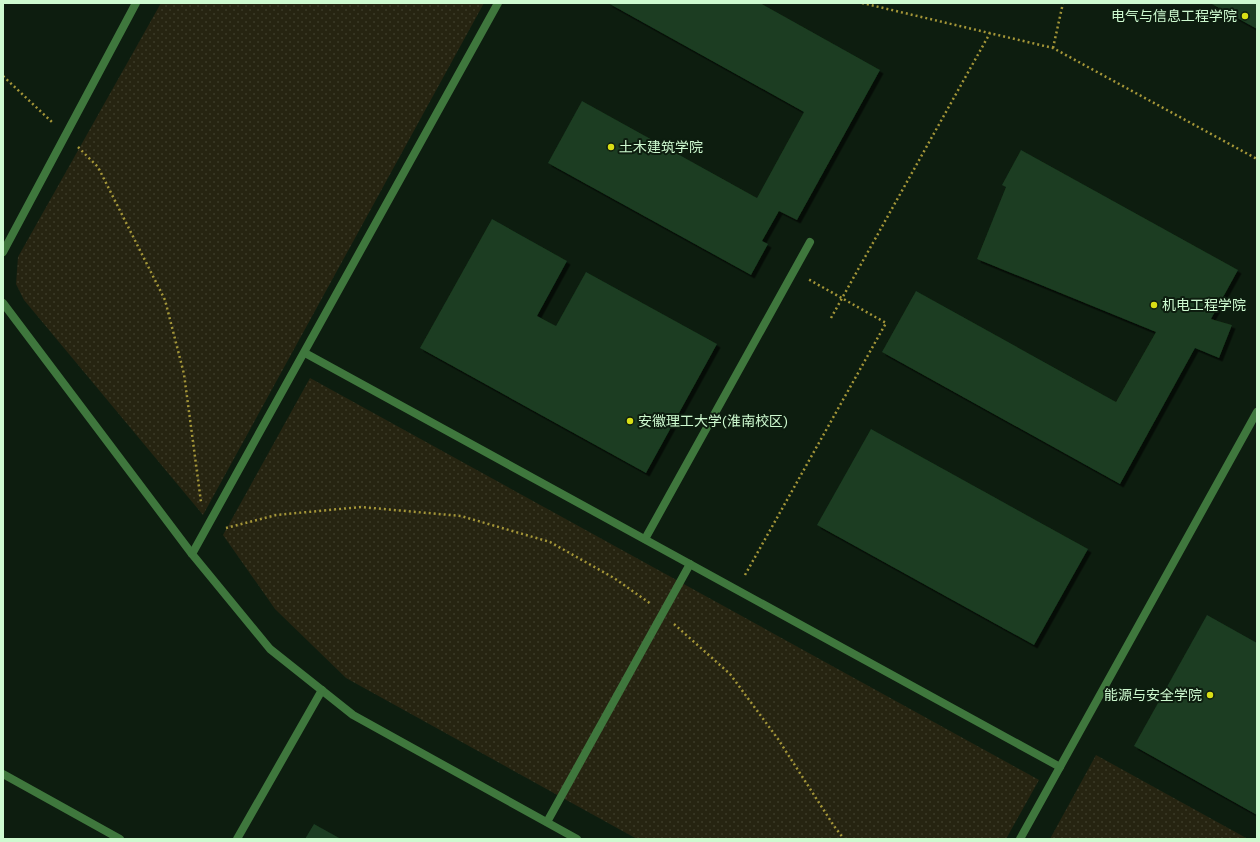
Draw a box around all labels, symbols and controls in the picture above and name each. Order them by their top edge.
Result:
place label: 电气与信息工程学院 [1111,8,1237,24]
marker: 电气与信息工程学院 [1240,11,1250,21]
place label: 土木建筑学院 [619,139,703,155]
marker: 土木建筑学院 [606,142,616,152]
place label: 机电工程学院 [1162,297,1246,313]
marker: 机电工程学院 [1149,300,1159,310]
place label: 安徽理工大学(淮南校区) [638,413,788,429]
marker: 安徽理工大学(淮南校区) [625,416,635,426]
place label: 能源与安全学院 [1104,687,1202,703]
marker: 能源与安全学院 [1205,690,1215,700]

